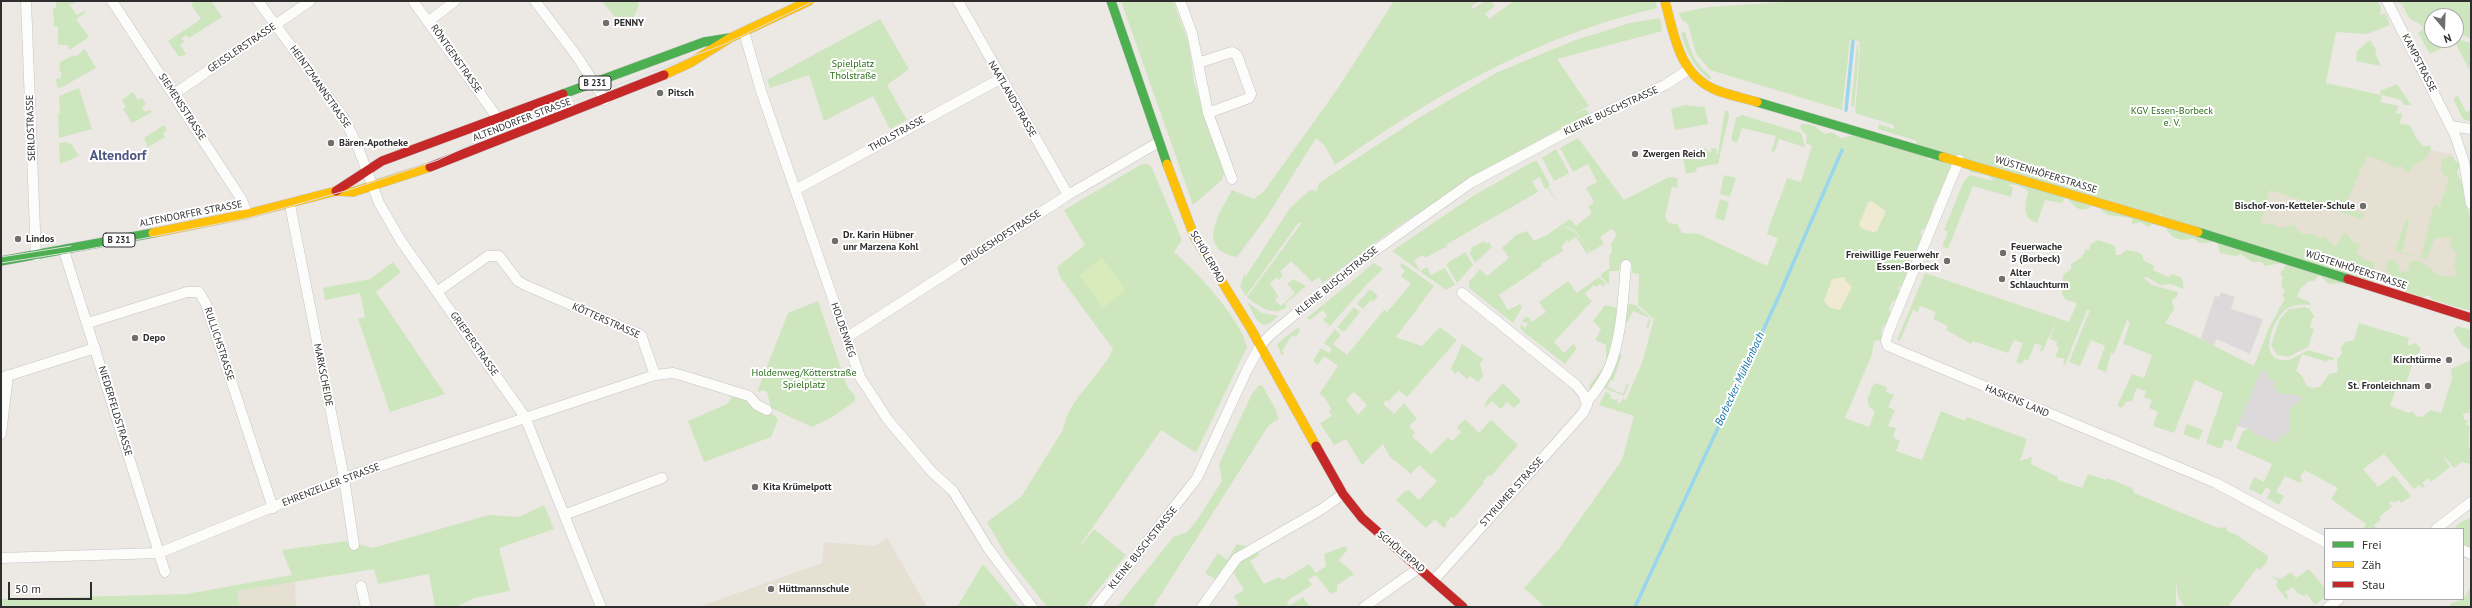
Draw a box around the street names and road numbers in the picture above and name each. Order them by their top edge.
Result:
street label: GEISSLERSTRASSE [206,21,278,75]
street label: RÖNTGENSTRASSE [428,22,484,96]
street label: KAMPSTRASSE [2399,32,2439,94]
street label: HEINTZMANNSTRASSE [287,43,353,131]
street label: NAATLANDSTRASSE [985,59,1039,139]
street label: SIEMENSSTRASSE [156,71,208,143]
road number: B 231 [579,76,611,90]
street label: KLEINE BUSCHSTRASSE [1562,84,1660,138]
street label: SERLOSTRASSE [24,95,38,161]
street label: ALTENDORFER STRASSE [471,96,573,144]
street label: THOLSTRASSE [867,114,927,154]
street label: WÜSTENHÖFERSTRASSE [1993,154,2099,196]
street label: ALTENDORFER STRASSE [139,198,243,230]
street label: DRÜGESHOFSTRASSE [959,208,1043,268]
street label: SCHÖLERPAD [1187,229,1227,285]
road number: B 231 [103,233,135,247]
street label: KLEINE BUSCHSTRASSE [1293,244,1381,318]
street label: WÜSTENHÖFERSTRASSE [2304,248,2408,292]
street label: KÖTTERSTRASSE [570,301,642,341]
street label: HOLDENWEG [828,301,858,359]
street label: RULLICHSTRASSE [201,306,237,382]
street label: GRIEPERSTRASSE [447,310,501,378]
street label: MARKSCHEIDE [311,343,335,407]
street label: NIEDERFELDSTRASSE [96,365,134,457]
street label: HASKENS LAND [1983,382,2051,420]
street label: STYRUMER STRASSE [1478,455,1546,529]
street label: EHRENZELLER STRASSE [280,461,382,509]
street label: KLEINE BUSCHSTRASSE [1106,504,1180,592]
street label: SCHÖLERPAD [1375,529,1427,575]

